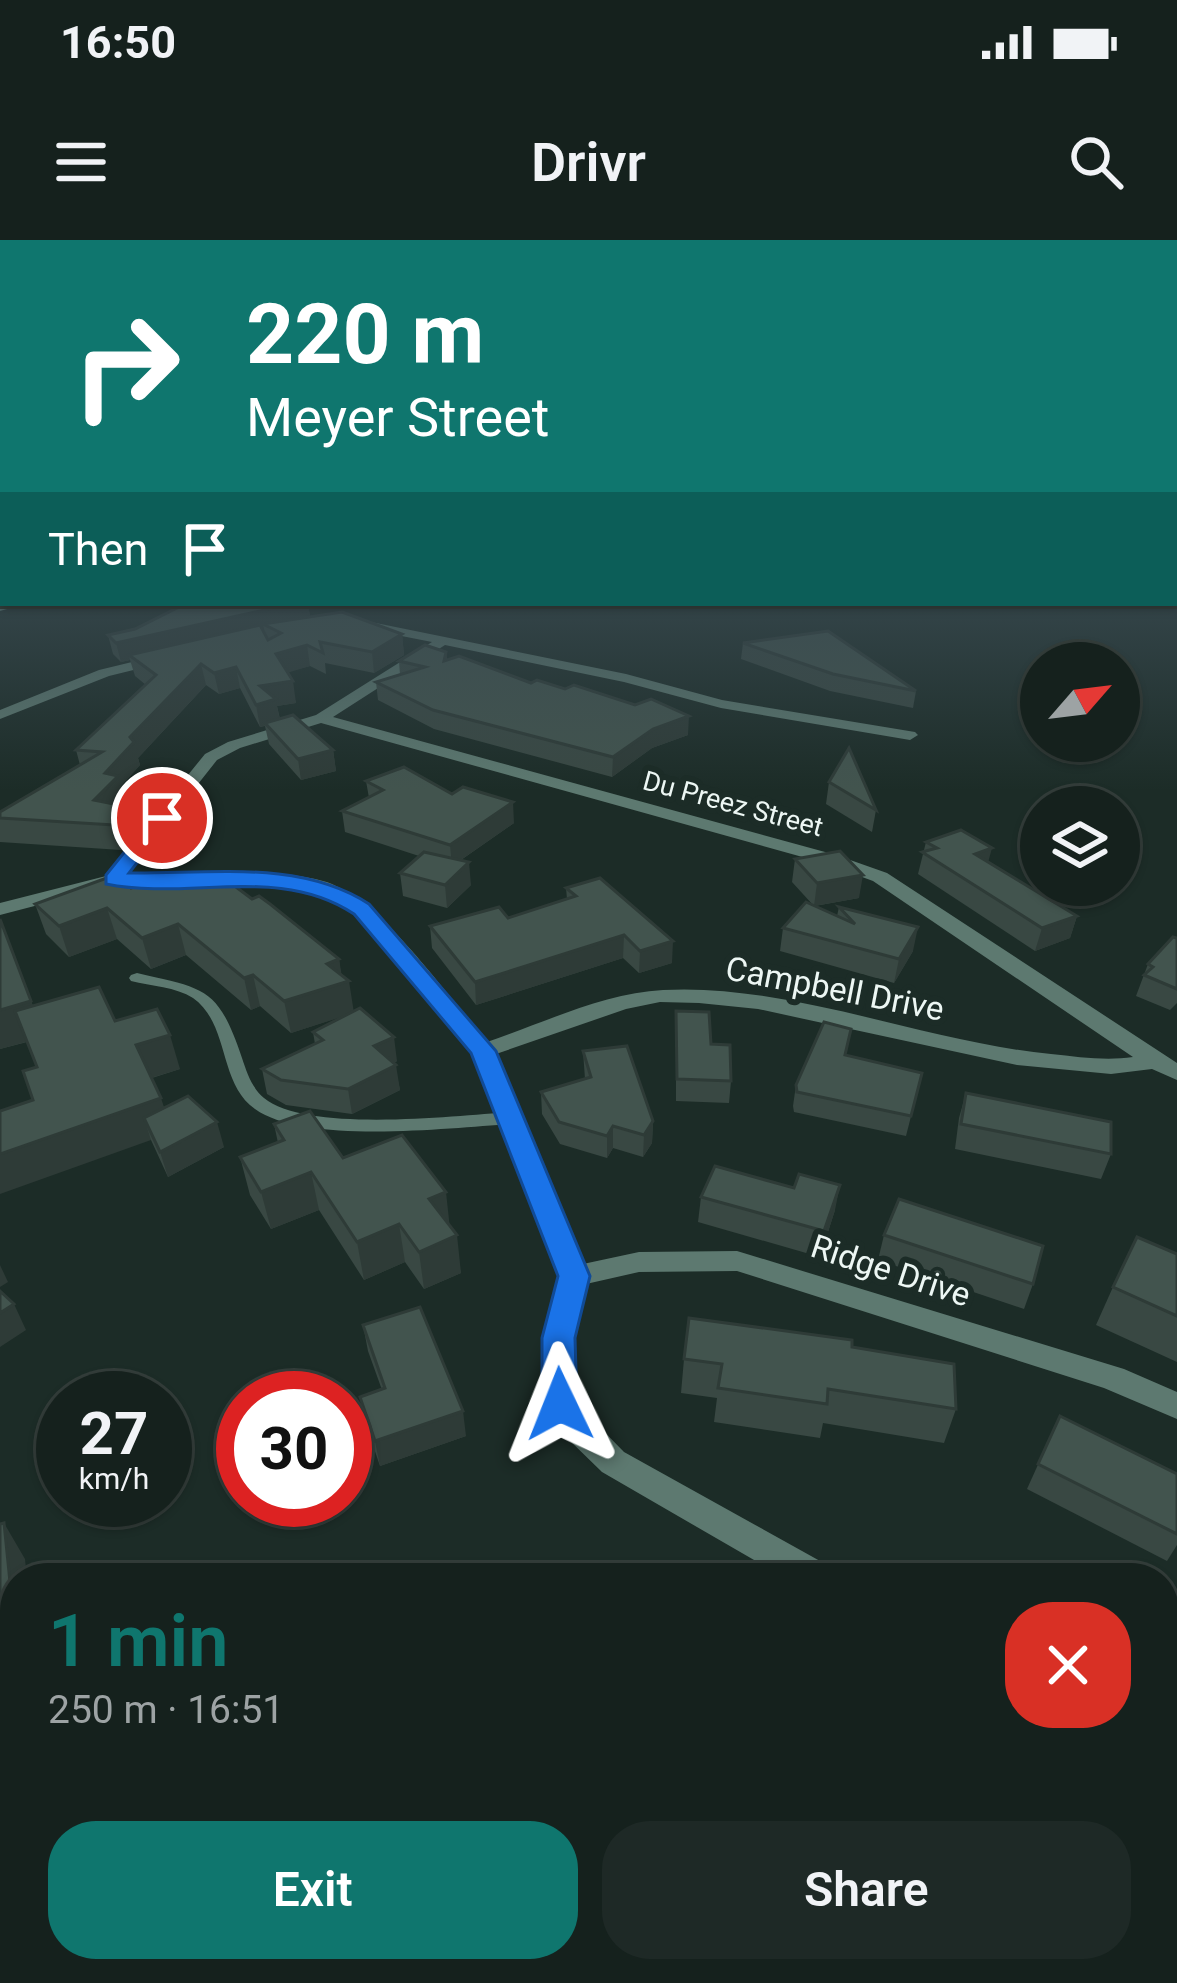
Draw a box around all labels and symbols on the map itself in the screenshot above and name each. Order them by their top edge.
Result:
north arrow [1020,642,1140,762]
street label: Du Preez Street [639,765,827,843]
pin [111,767,213,869]
street label: Campbell Drive [723,948,947,1029]
street label: Ridge Drive [806,1226,975,1315]
position arrow [497,1341,623,1467]
speed limit sign: 30 [216,1371,372,1527]

